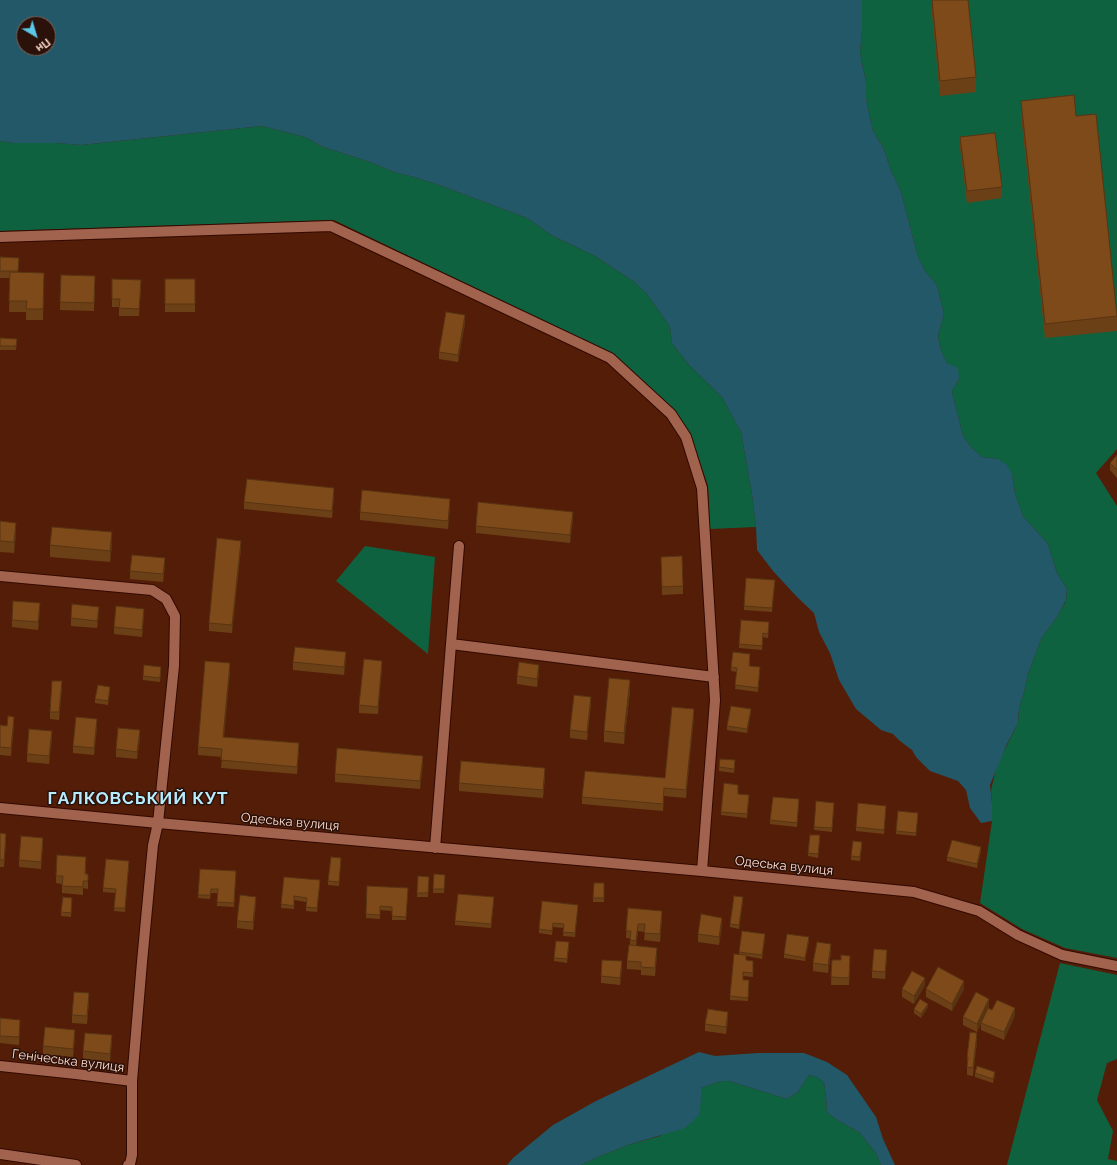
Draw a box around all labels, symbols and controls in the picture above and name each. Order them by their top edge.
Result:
north arrow [16,16,56,56]
text: Пн [33,35,53,55]
district label: ГАЛКОВСЬКИЙ КУТ [48,789,228,809]
street label: Одеська вулиця [240,810,340,834]
street label: Одеська вулиця [734,853,834,879]
street label: Генічеська вулиця [11,1046,125,1076]

